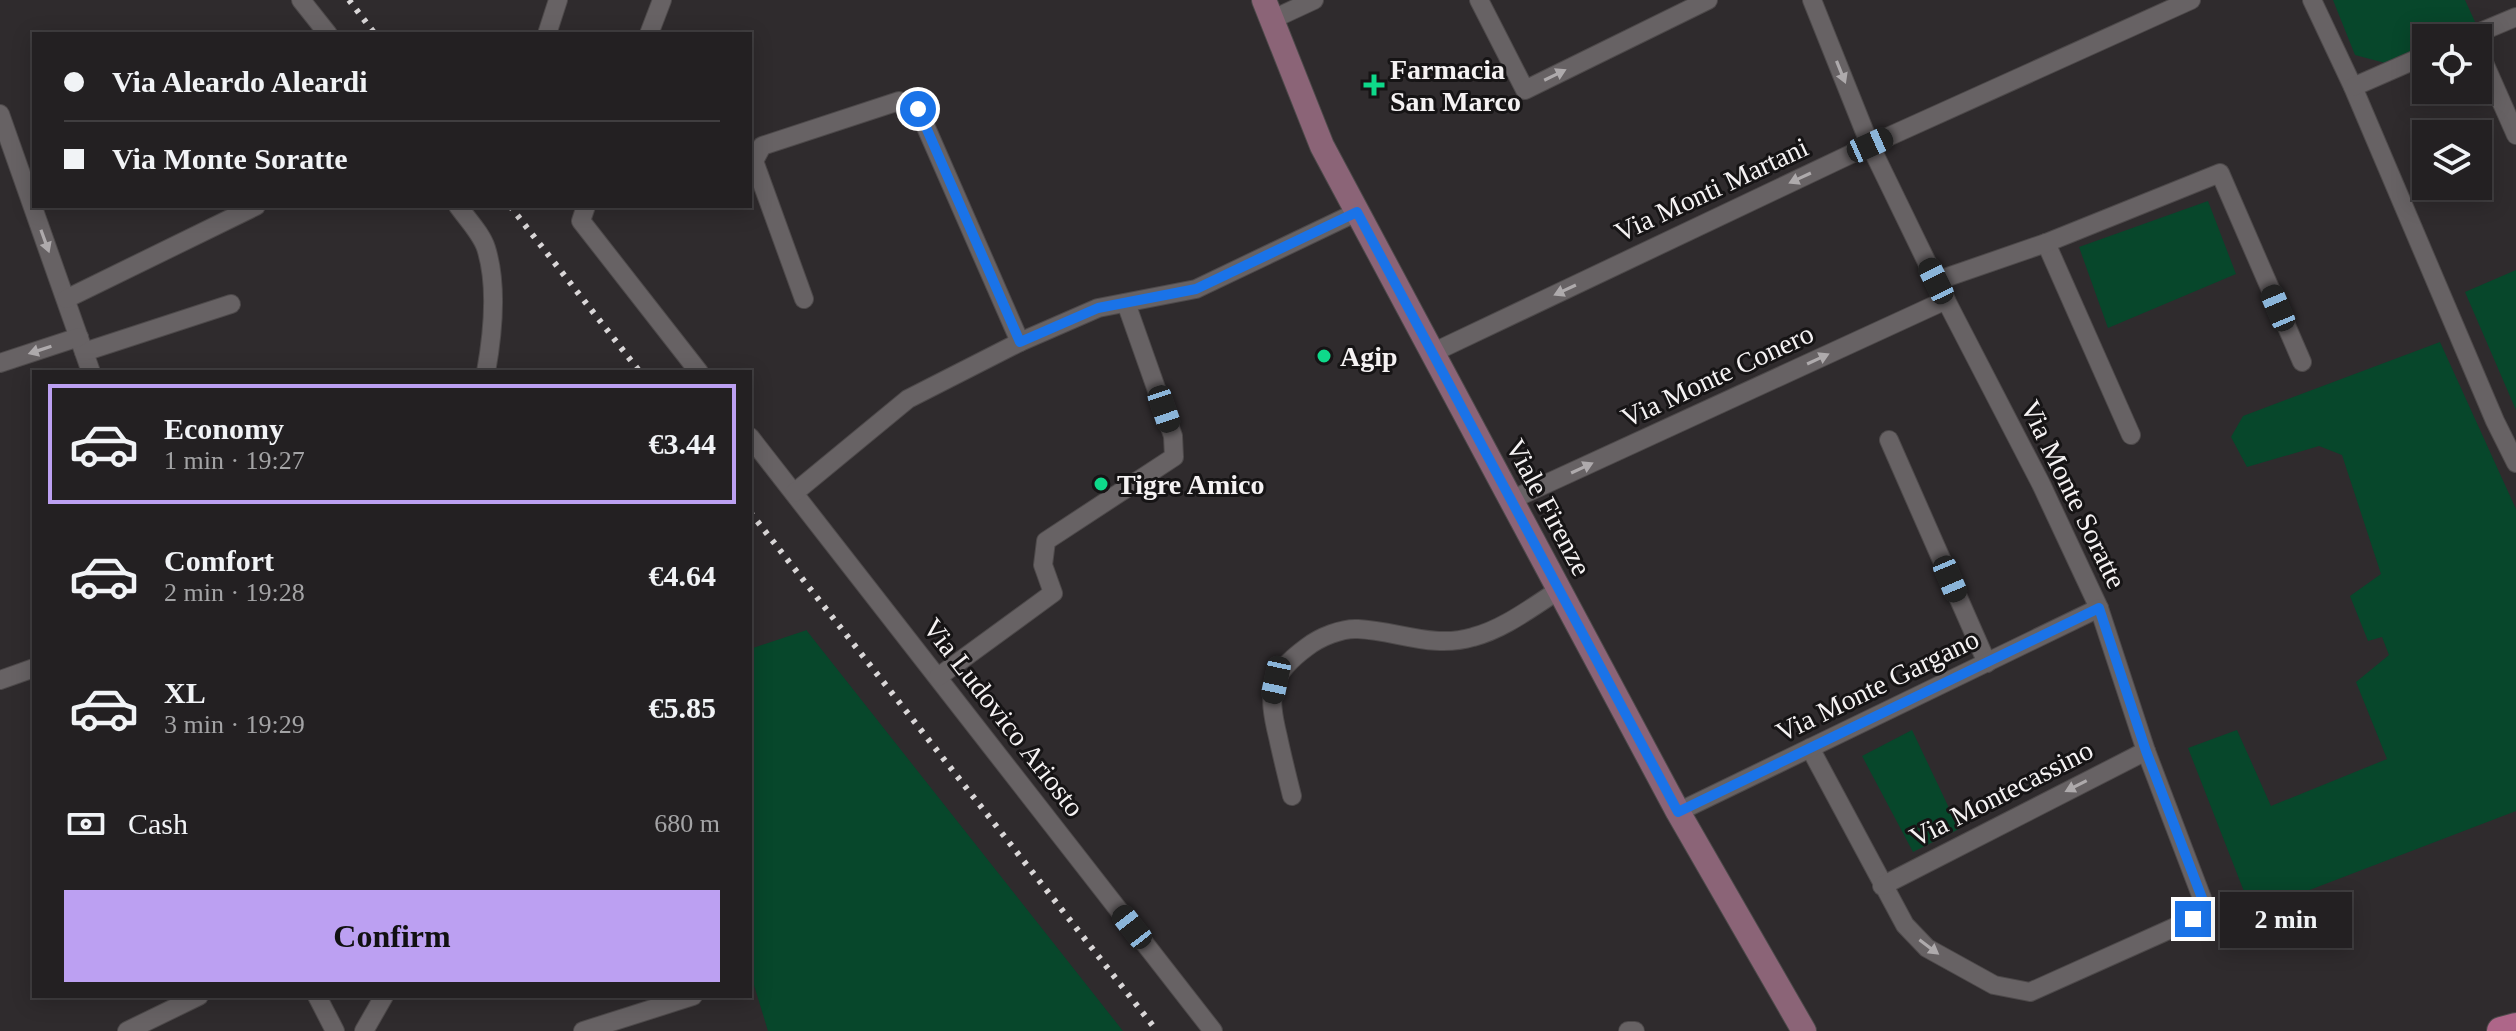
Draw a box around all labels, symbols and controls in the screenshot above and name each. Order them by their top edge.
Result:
map controls [2412,24,2492,200]
button: locate [2412,24,2492,104]
place label: Farmacia San Marco [1390,54,1521,117]
one-way arrow [1835,60,1848,84]
text: Via Aleardo Aleardi [112,65,368,98]
one-way arrow [1543,68,1566,82]
marker: Farmacia San Marco [1365,76,1383,94]
route start [900,91,936,127]
button: layers [2412,120,2492,200]
car [1843,124,1897,166]
street label: Via Monti Martani [1610,131,1813,248]
text: Via Monte Soratte [112,142,348,175]
one-way arrow [1788,171,1811,185]
one-way arrow [39,229,51,253]
car [1915,254,1957,308]
car [2258,281,2298,335]
one-way arrow [1553,283,1577,297]
street label: Via Monte Conero [1616,317,1818,434]
place label: Agip [1340,341,1398,372]
one-way arrow [27,344,51,356]
marker: Agip [1315,347,1333,365]
one-way arrow [1806,352,1830,366]
car [1145,382,1183,436]
street label: Via Monte Soratte [2015,395,2132,593]
icon: car [68,408,140,480]
text: Economy [164,412,284,445]
text: €3.44 [649,427,716,460]
street label: Viale Firenze [1500,434,1597,581]
text: 1 min · 19:27 [164,446,305,475]
one-way arrow [1570,461,1594,474]
place label: Tigre Amico [1117,469,1265,500]
marker: Tigre Amico [1092,475,1110,493]
icon: car [68,540,140,612]
text: Comfort [164,544,274,577]
car [1930,552,1970,606]
text: €4.64 [649,559,716,592]
text: 2 min · 19:28 [164,578,305,607]
street label: Via Ludovico Ariosto [917,612,1090,822]
street label: Via Monte Gargano [1771,623,1984,748]
car [1259,654,1293,706]
icon: car [68,672,140,744]
text: XL [164,676,206,709]
text: €5.85 [649,691,716,724]
text: 3 min · 19:29 [164,710,305,739]
street label: Via Montecassino [1905,734,2098,853]
one-way arrow [2065,780,2088,793]
icon: cash [64,802,108,846]
text: Cash [128,807,188,840]
text: 680 m [654,809,720,838]
button: Confirm [64,890,720,982]
callout: 2 min [2221,891,2353,947]
car [1108,901,1156,953]
route end [2175,901,2211,937]
text: 2 min [2255,905,2317,934]
one-way arrow [1918,939,1940,955]

